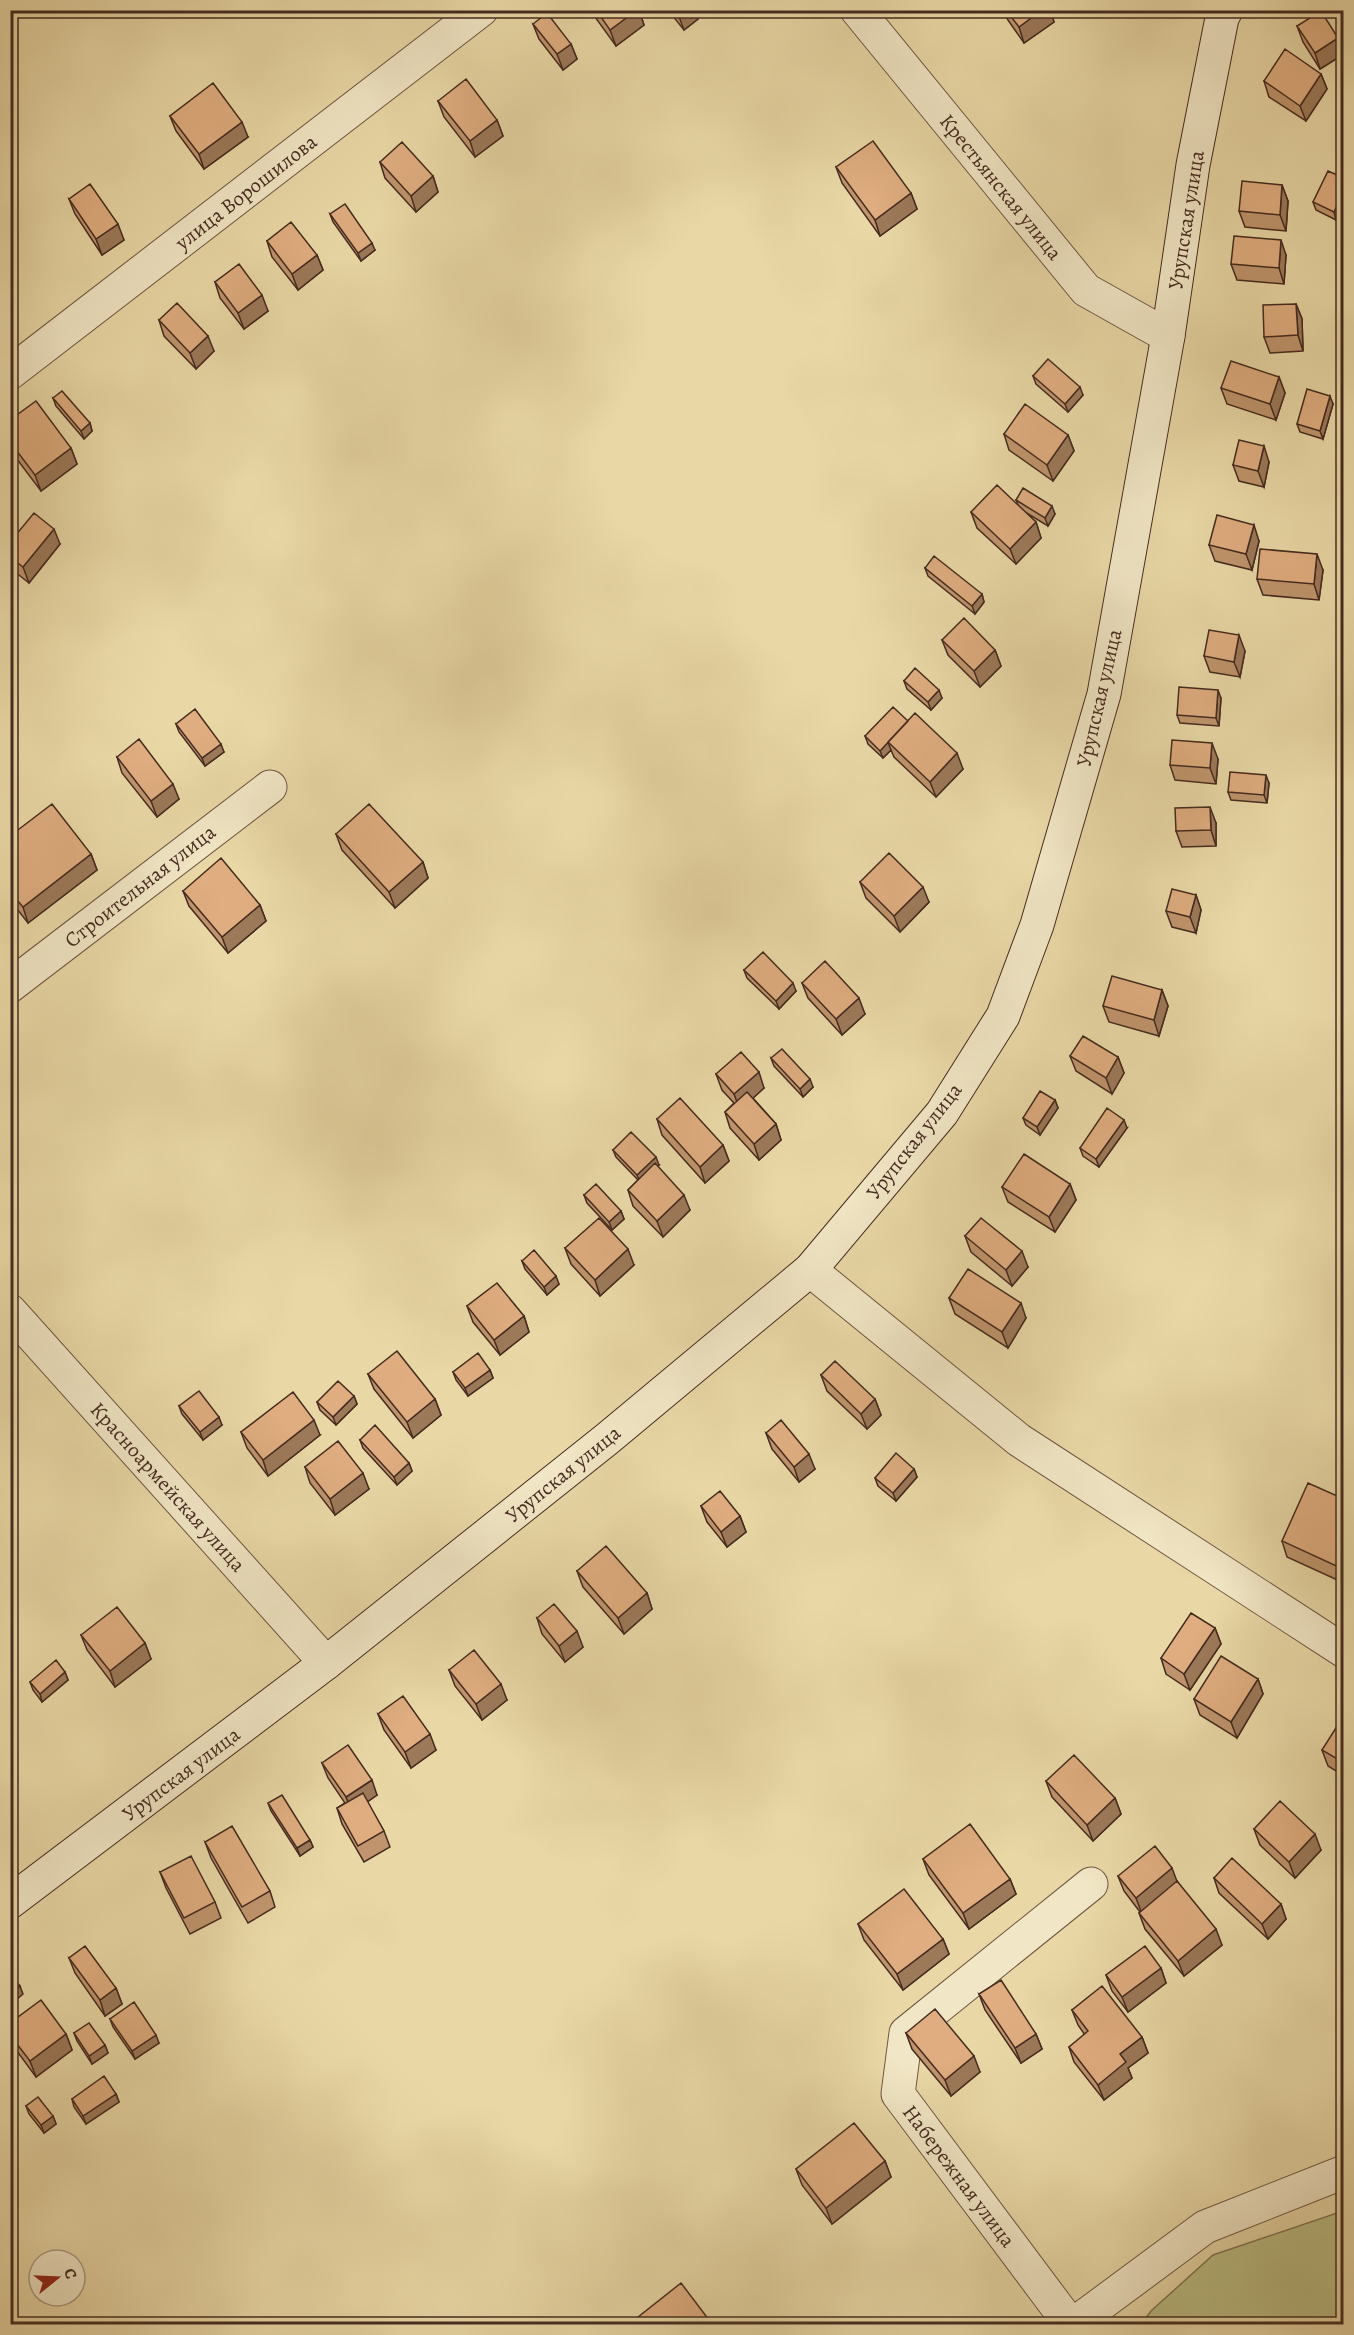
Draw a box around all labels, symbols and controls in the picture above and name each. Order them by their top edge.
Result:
street label: Крестьянская улица [933,108,1069,266]
street label: улица Ворошилова [169,128,323,257]
street label: Урупская улица [1161,148,1211,292]
street label: Урупская улица [1070,626,1129,770]
street label: Строительная улица [59,818,222,954]
street label: Урупская улица [860,1077,969,1205]
street label: Красноармейская улица [84,1396,252,1578]
street label: Урупская улица [500,1419,627,1529]
street label: Урупская улица [116,1720,246,1827]
street label: Набережная улица [896,2099,1022,2253]
north arrow [27,2248,87,2308]
text: С [58,2266,82,2282]

